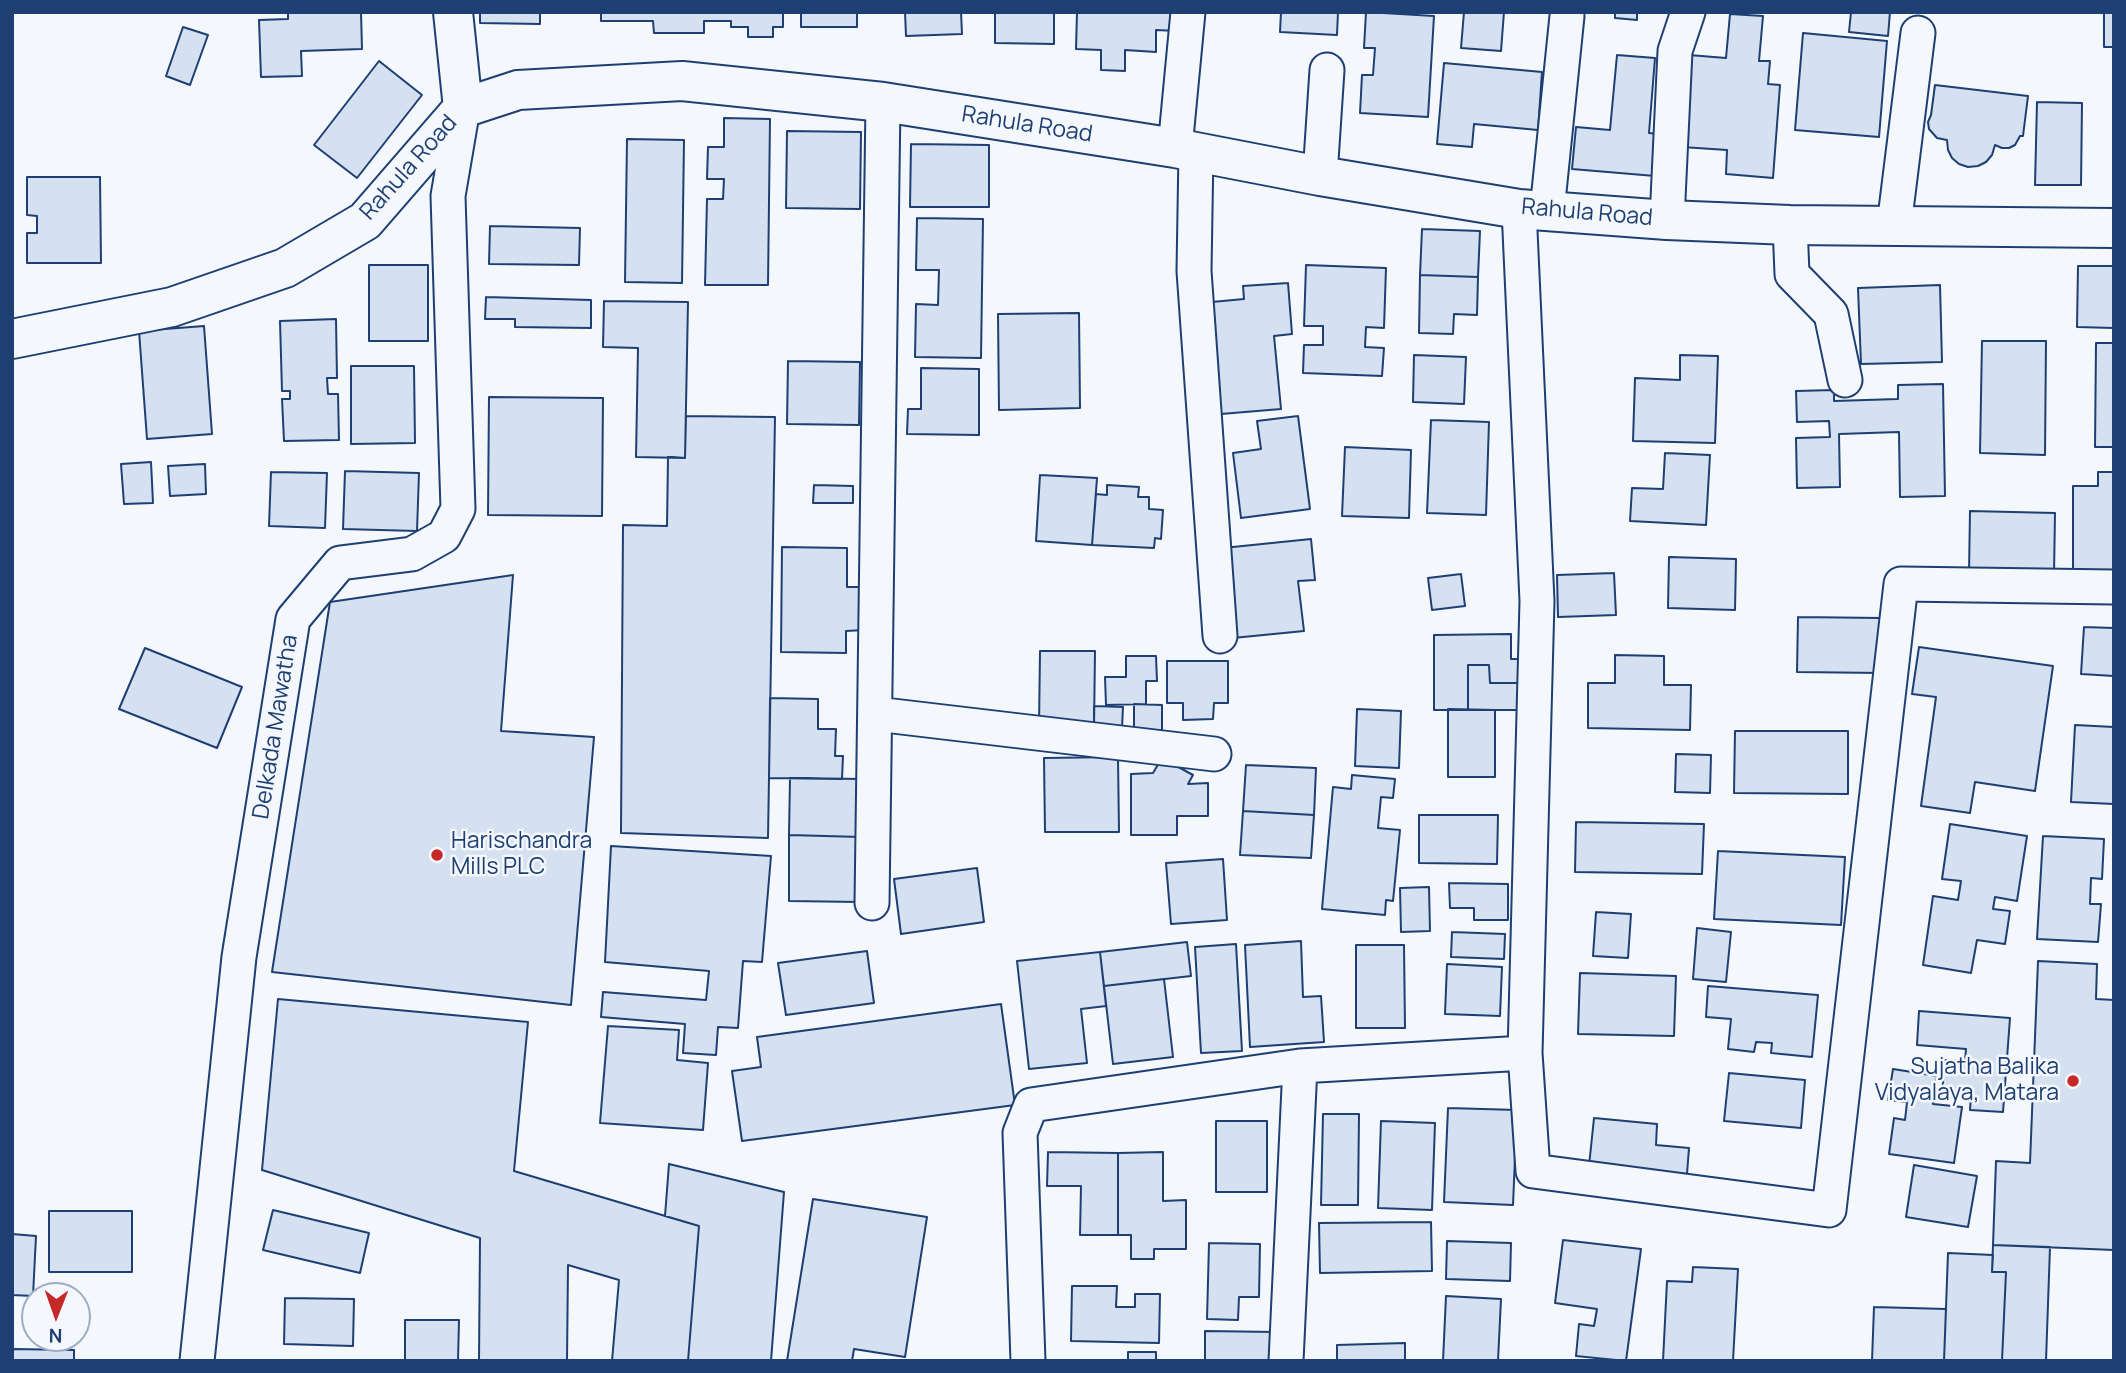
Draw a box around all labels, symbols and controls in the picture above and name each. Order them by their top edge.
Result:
street label: Rahula Road [960,101,1094,149]
street label: Rahula Road [355,110,463,226]
street label: Rahula Road [1520,194,1654,232]
street label: Delkada Mawatha [248,633,304,821]
place label: Harischandra Mills PLC [451,828,592,882]
marker: Harischandra Mills PLC [429,847,445,863]
place label: Sujatha Balika Vidyalaya, Matara [1875,1054,2059,1108]
marker: Sujatha Balika Vidyalaya, Matara [2065,1073,2081,1089]
north arrow [21,1282,91,1352]
text: N [49,1323,63,1349]

